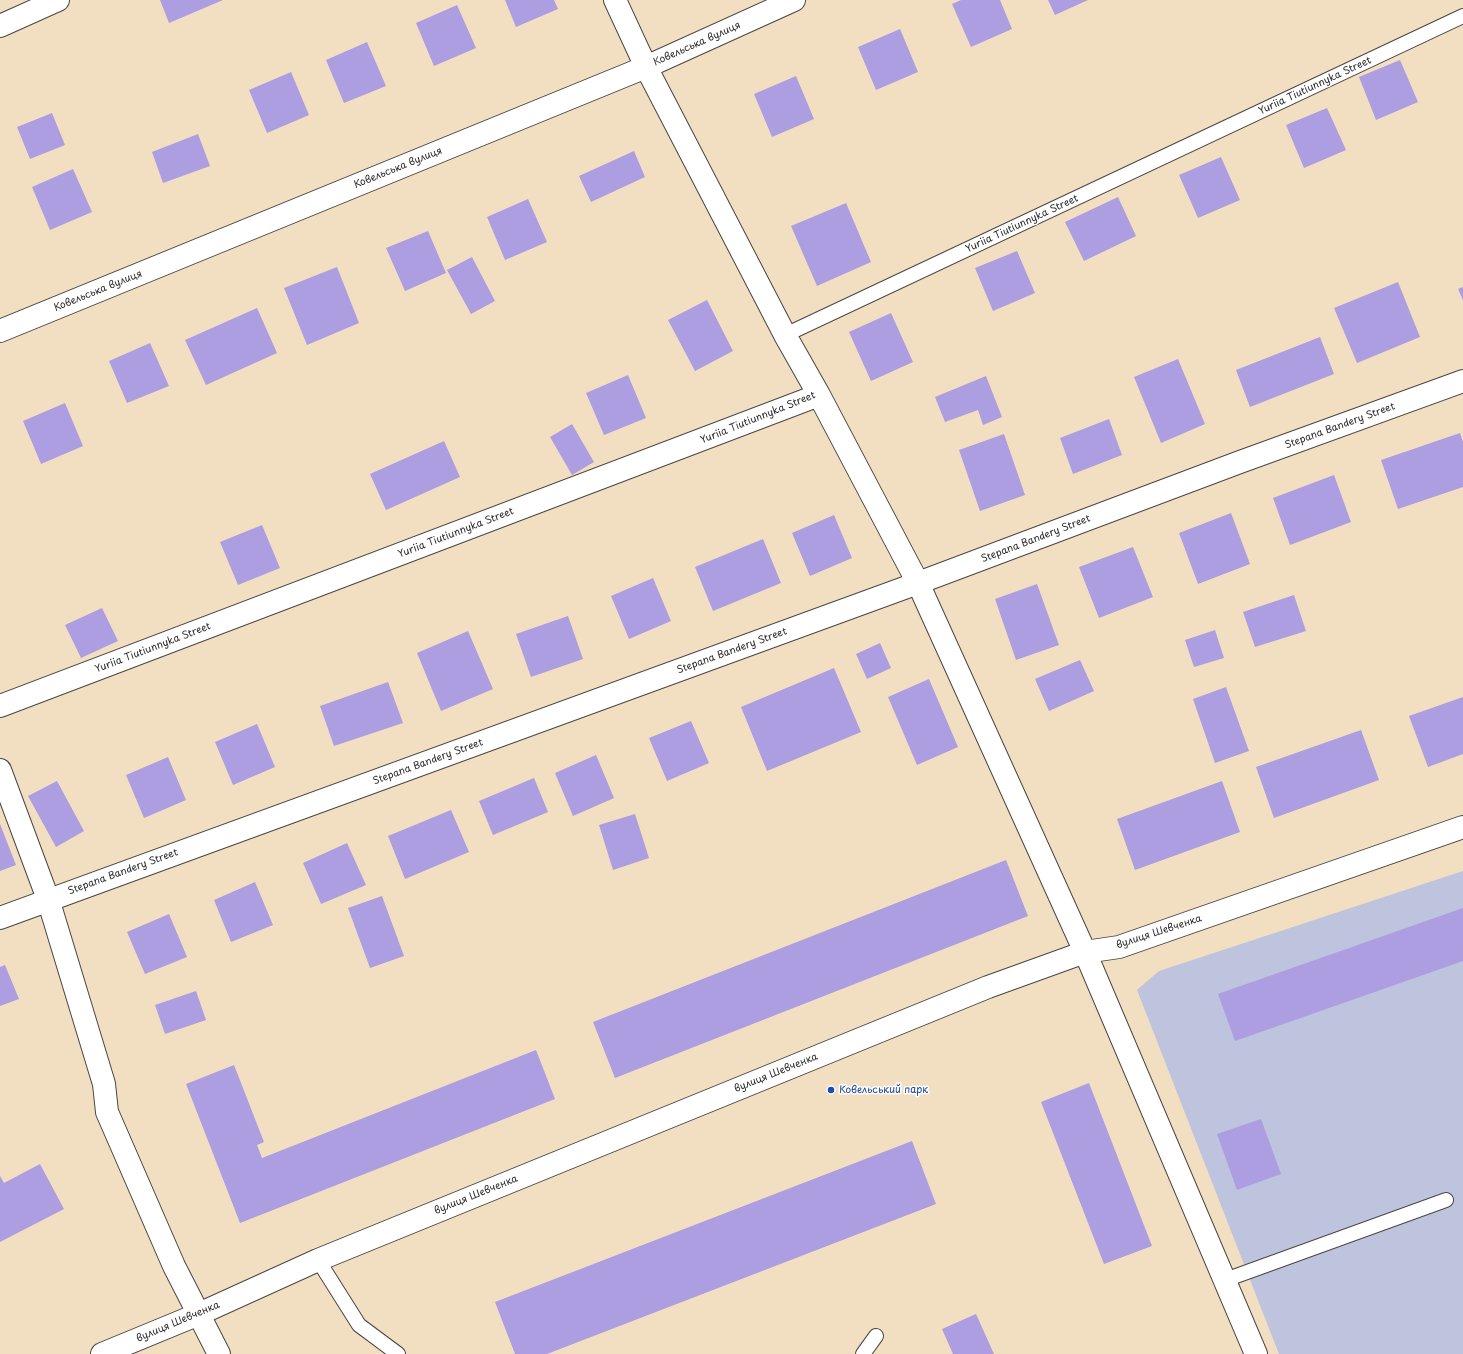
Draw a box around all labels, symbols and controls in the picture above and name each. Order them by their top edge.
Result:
street label: Ковельська вулиця [652,19,742,69]
street label: Yuriia Tiutiunnyka Street [1257,55,1373,117]
street label: Ковельська вулиця [352,145,444,191]
street label: Yuriia Tiutiunnyka Street [964,193,1080,255]
street label: Ковельська вулиця [52,268,144,314]
street label: Yuriia Tiutiunnyka Street [699,389,817,447]
street label: Stepana Bandery Street [1283,401,1397,451]
street label: Yuriia Tiutiunnyka Street [396,505,516,561]
street label: Stepana Bandery Street [980,513,1092,565]
street label: Yuriia Tiutiunnyka Street [93,620,213,676]
street label: Stepana Bandery Street [675,626,789,676]
street label: Stepana Bandery Street [371,737,485,787]
street label: Stepana Bandery Street [66,847,180,897]
street label: вулиця Шевченка [1115,913,1203,951]
street label: вулиця Шевченка [732,1051,820,1095]
place label: Ковельський парк [839,1084,928,1096]
marker: Ковельський парк [826,1085,836,1095]
street label: вулиця Шевченка [432,1173,520,1217]
street label: вулиця Шевченка [135,1299,221,1345]

